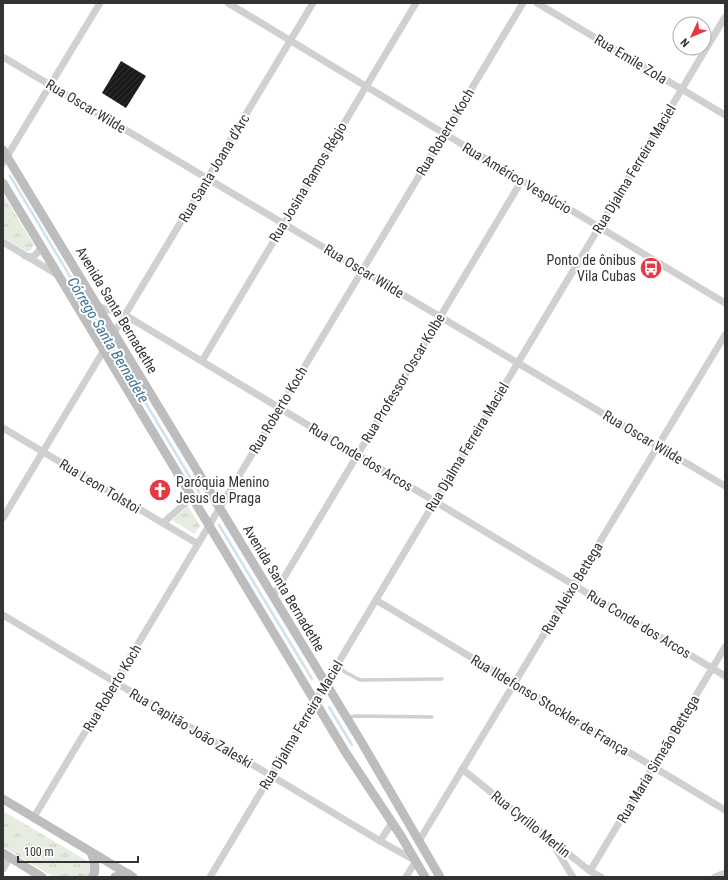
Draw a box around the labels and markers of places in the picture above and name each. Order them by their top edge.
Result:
place label: Ponto de ônibus Vila Cubas [546,252,636,284]
bus stop icon: Ponto de ônibus Vila Cubas [638,255,664,281]
place label: Paróquia Menino Jesus de Praga [176,474,269,506]
church icon: Paróquia Menino Jesus de Praga [147,477,173,503]

